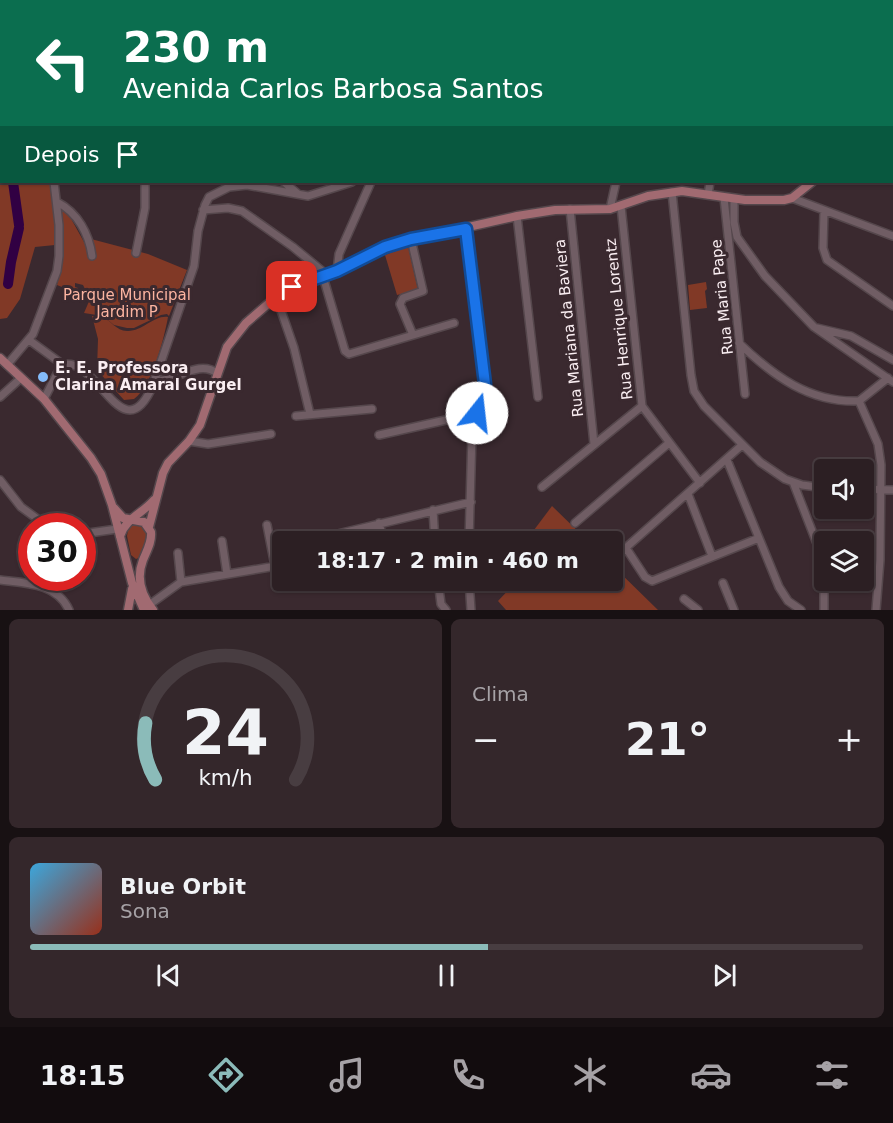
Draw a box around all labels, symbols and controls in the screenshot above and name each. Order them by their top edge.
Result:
text: 230 m [123,23,269,72]
icon: left [24,24,102,102]
text: Avenida Carlos Barbosa Santos [123,73,544,104]
icon: arrive [111,138,144,171]
text: Depois [24,142,99,167]
street label: Rua Henrique Lorentz [602,237,636,401]
street label: Rua Mariana da Baviera [551,238,587,418]
street label: Rua Maria Pape [707,238,737,356]
pin [266,261,317,312]
icon: arrive [275,270,308,303]
park label: Parque Municipal Jardim P [63,286,191,321]
place label: E. E. Professora Clarina Amaral Gurgel [55,359,242,394]
marker: E. E. Professora Clarina Amaral Gurgel [36,370,50,384]
position arrow [445,381,509,445]
map controls [814,459,874,591]
button: sound [814,459,874,519]
speed limit sign: 30 [18,513,96,591]
button: layers [814,531,874,591]
text: 18:17 · 2 min · 460 m [316,548,579,573]
text: Clima [472,682,529,706]
text: 24 [182,696,269,769]
text: 21° [625,713,710,766]
text: − [472,720,500,759]
text: + [835,720,863,759]
text: km/h [198,766,253,791]
text: Blue Orbit [120,874,246,899]
text: Sona [120,899,170,923]
icon: previous [152,959,185,992]
icon: pause [430,959,463,992]
icon: next [708,959,741,992]
icon: directions [205,1054,247,1096]
icon: music [326,1054,368,1096]
icon: phone [447,1054,489,1096]
icon: climate [569,1054,611,1096]
icon: car [690,1054,732,1096]
icon: filters [811,1054,853,1096]
text: 18:15 [40,1060,126,1091]

